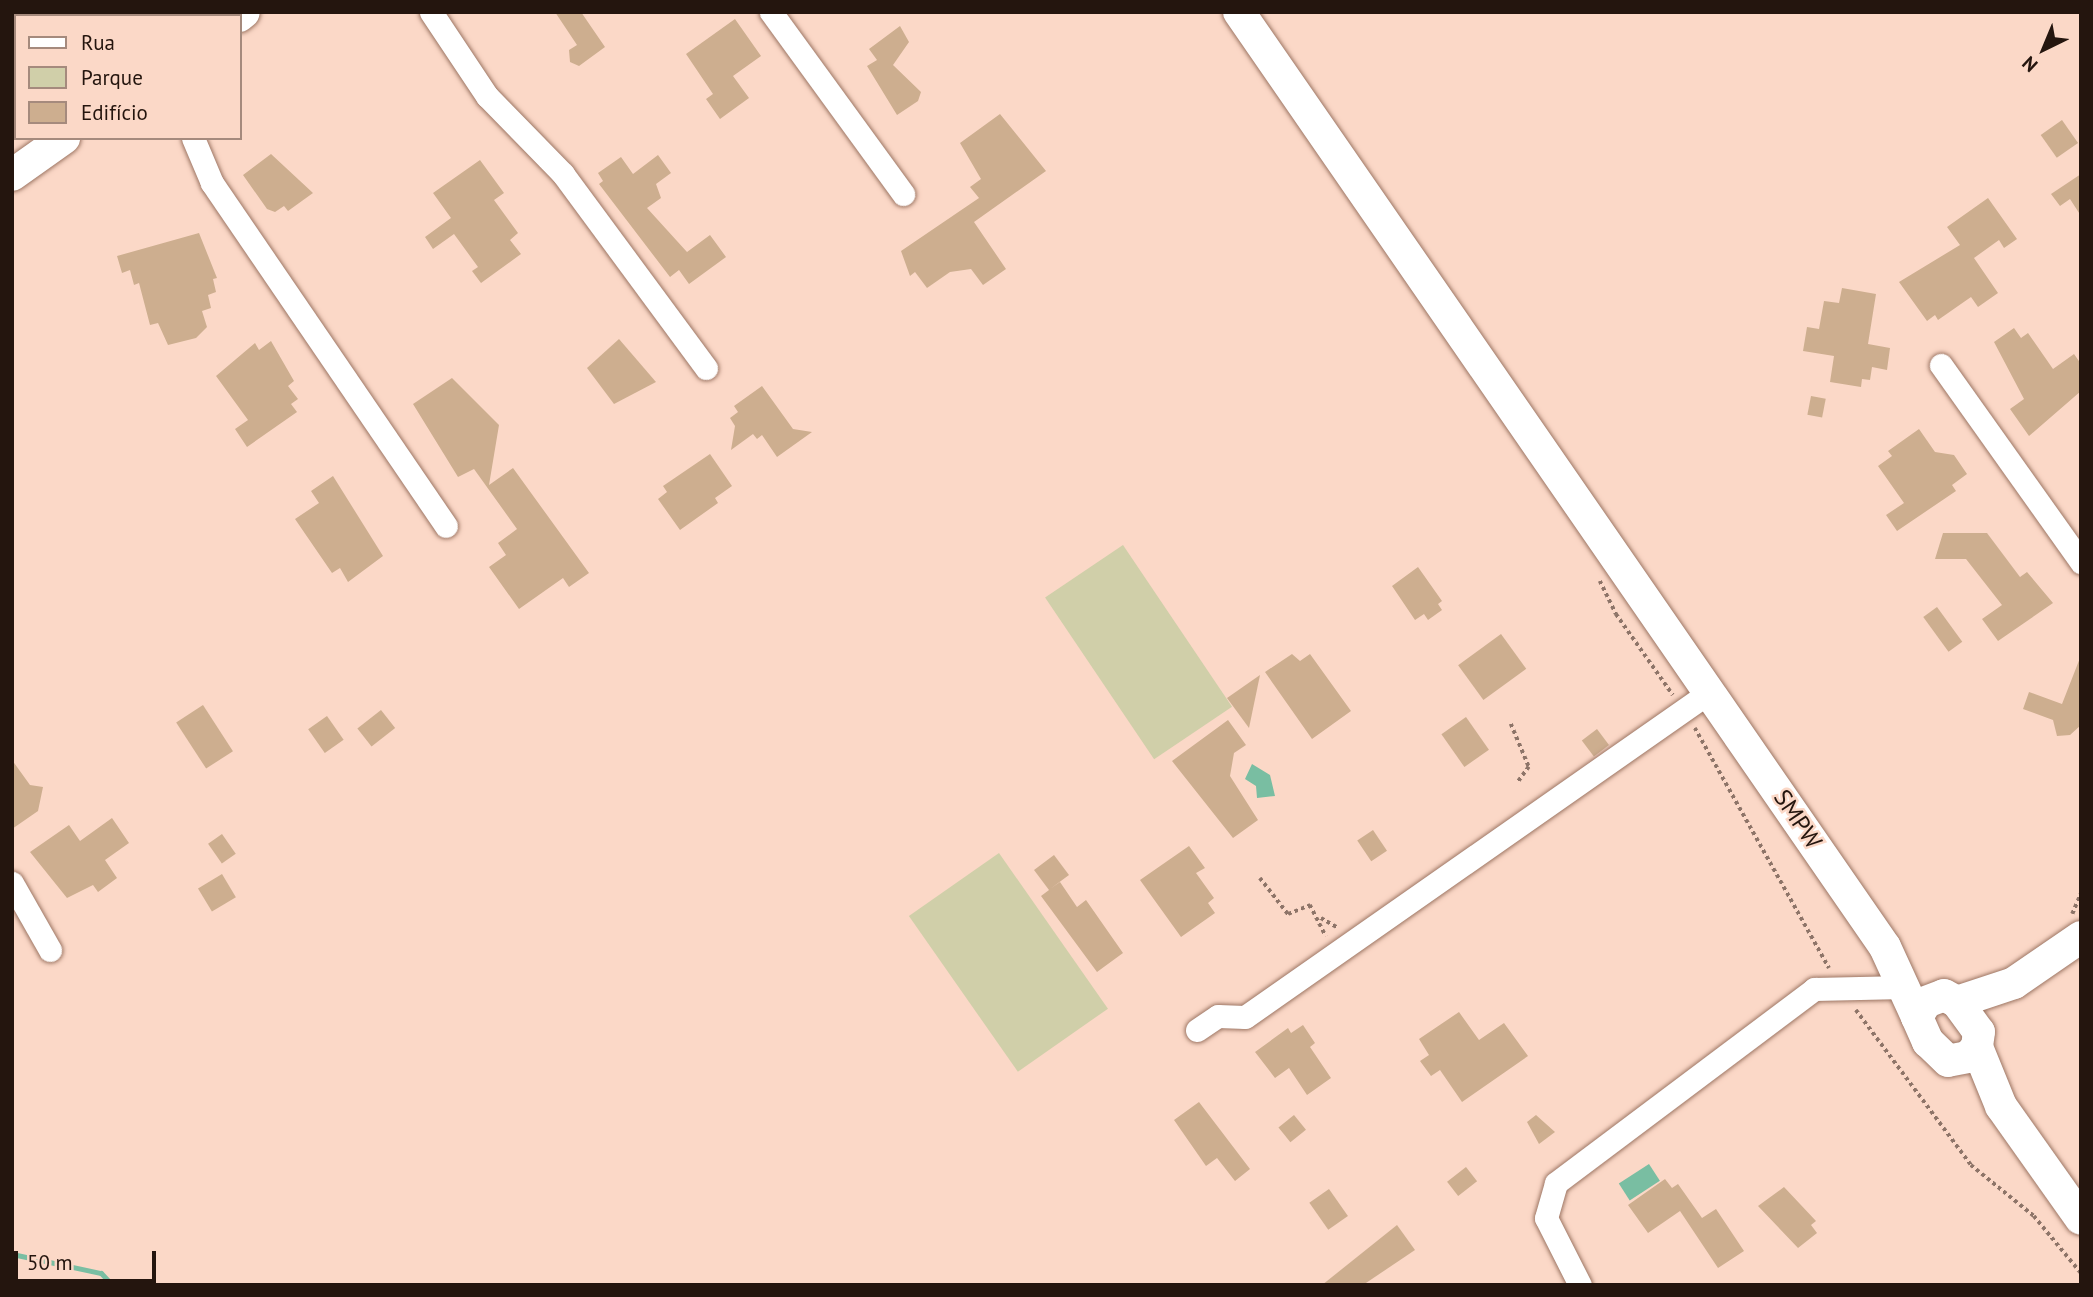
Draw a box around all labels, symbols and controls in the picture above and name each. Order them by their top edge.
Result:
legend [14,14,242,140]
north arrow [2009,14,2079,84]
text: Rua [81,29,115,56]
text: N [2017,51,2042,77]
text: Parque [81,64,143,91]
text: Edifício [81,99,148,126]
street label: SMPW [1768,784,1828,854]
scale bar [18,1238,159,1282]
text: 50 m [27,1249,73,1276]

